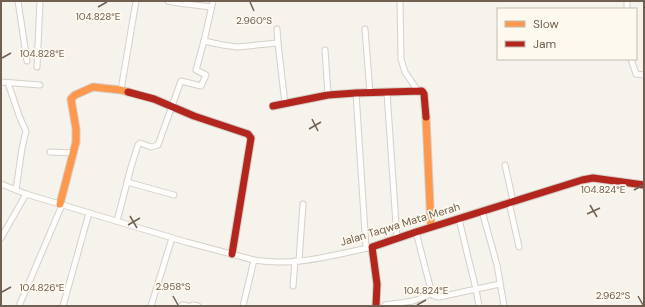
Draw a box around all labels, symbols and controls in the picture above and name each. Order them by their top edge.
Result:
legend [497,8,637,60]
text: 104.828°E [76,10,121,23]
text: 2.960°S [236,14,272,27]
text: Slow [533,16,559,32]
text: Jam [533,36,556,52]
text: 104.828°E [20,47,65,60]
text: 104.824°E [581,183,626,196]
street label: Jalan Taqwa Mata Merah [338,199,462,249]
text: 2.958°S [155,280,191,293]
text: 104.826°E [19,281,65,294]
text: 104.824°E [404,284,449,297]
text: 2.962°S [596,289,631,302]

